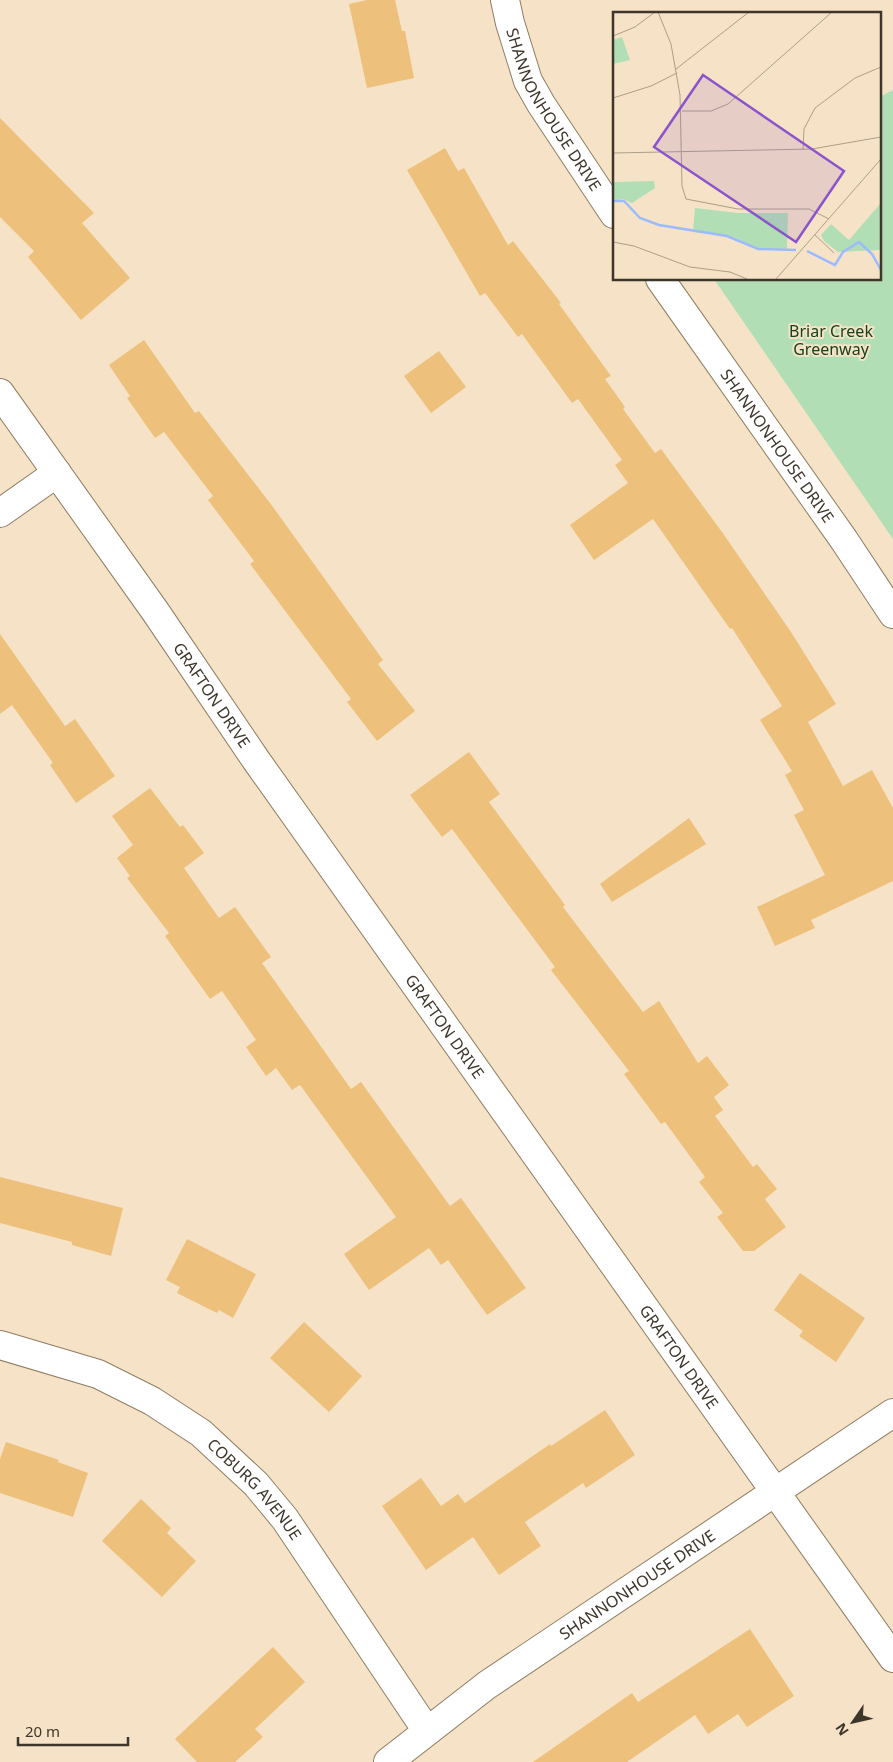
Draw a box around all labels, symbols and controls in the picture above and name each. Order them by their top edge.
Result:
inset map [613,12,880,280]
street label: SHANNONHOUSE DRIVE [501,25,607,195]
park label: Briar Creek Greenway [789,320,873,360]
street label: SHANNONHOUSE DRIVE [716,364,839,527]
street label: GRAFTON DRIVE [168,638,256,752]
street label: GRAFTON DRIVE [400,970,490,1083]
street label: GRAFTON DRIVE [635,1300,724,1413]
street label: COBURG AVENUE [203,1433,307,1544]
street label: SHANNONHOUSE DRIVE [555,1524,719,1645]
north arrow [828,1697,878,1747]
scale bar [18,1714,128,1746]
text: N [831,1720,853,1740]
text: 20 m [25,1721,60,1741]

